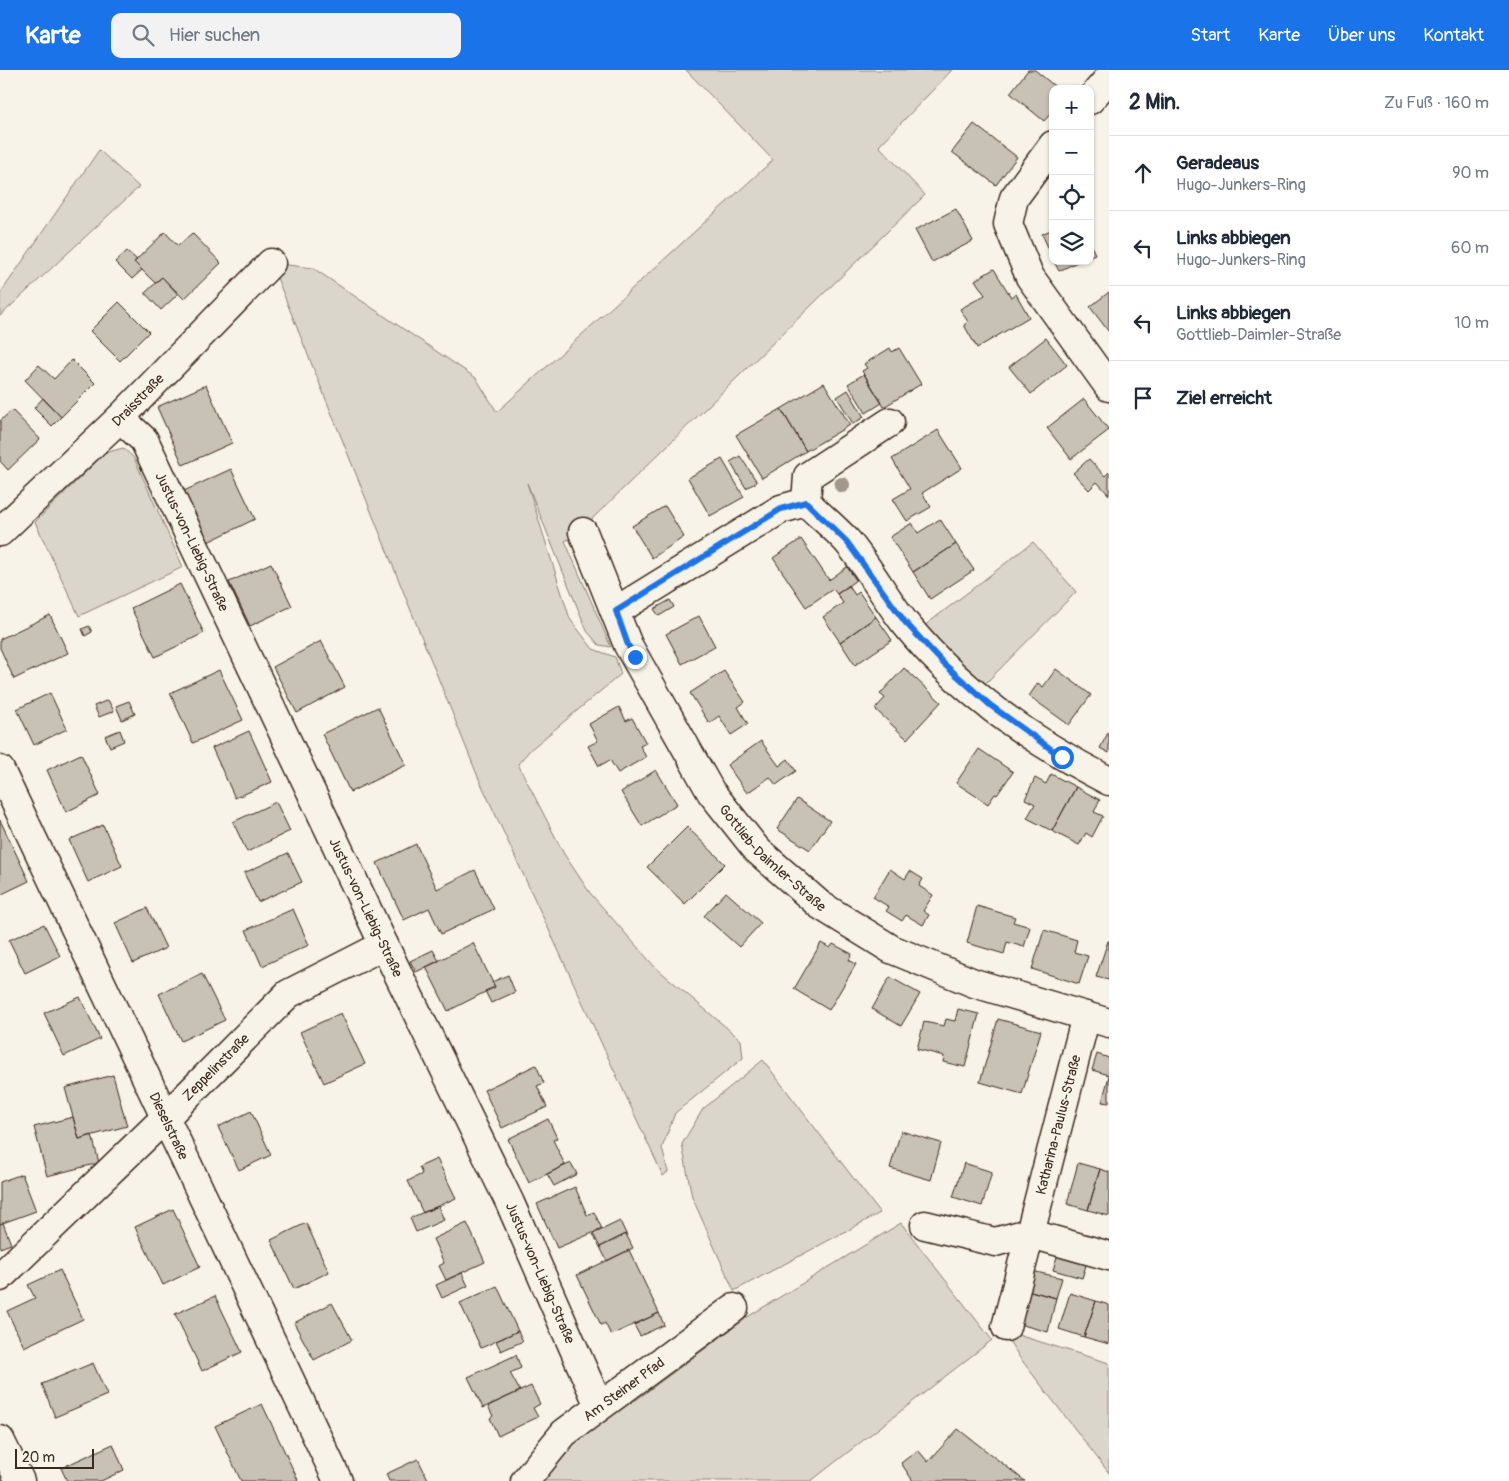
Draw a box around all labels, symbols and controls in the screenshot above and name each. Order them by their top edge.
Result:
search box [111,13,461,58]
text: Karte [25,21,81,50]
icon: search [129,21,157,49]
text: Hier suchen [169,23,260,47]
text: Start [1190,24,1230,47]
text: Karte [1258,24,1300,47]
text: Über uns [1328,24,1395,47]
text: Kontakt [1423,24,1484,47]
map controls [1049,85,1094,265]
button: + [1049,85,1094,130]
text: 2 Min. [1129,89,1180,116]
text: Zu Fuß · 160 m [1384,93,1489,113]
button: − [1049,130,1094,175]
text: Geradeaus [1176,151,1259,175]
icon: ahead [1129,159,1157,187]
text: 90 m [1452,163,1489,183]
button: locate [1049,175,1094,220]
text: Hugo-Junkers-Ring [1176,175,1306,195]
button: layers [1049,220,1094,265]
text: Links abbiegen [1176,226,1291,250]
icon: left [1129,234,1157,262]
text: 60 m [1451,238,1489,258]
text: Hugo-Junkers-Ring [1176,250,1306,270]
text: Links abbiegen [1176,301,1291,325]
icon: left [1129,309,1157,337]
text: 10 m [1454,313,1489,333]
text: Gottlieb-Daimler-Straße [1176,325,1341,345]
street label: Draisstraße [108,370,167,430]
icon: arrive [1129,384,1157,412]
text: Ziel erreicht [1176,386,1272,410]
street label: Justus-von-Liebig-Straße [152,469,233,614]
route end [624,646,647,669]
route start [1051,746,1074,769]
street label: Gottlieb-Daimler-Straße [716,801,829,915]
street label: Justus-von-Liebig-Straße [326,835,407,980]
street label: Zeppelinstraße [179,1030,253,1104]
street label: Katharina-Paulus-Straße [1032,1053,1084,1196]
street label: Dieselstraße [146,1089,192,1162]
street label: Justus-von-Liebig-Straße [502,1200,579,1346]
street label: Am Steiner Pfad [580,1354,668,1425]
scale bar [15,1446,94,1469]
text: 20 m [22,1449,55,1466]

